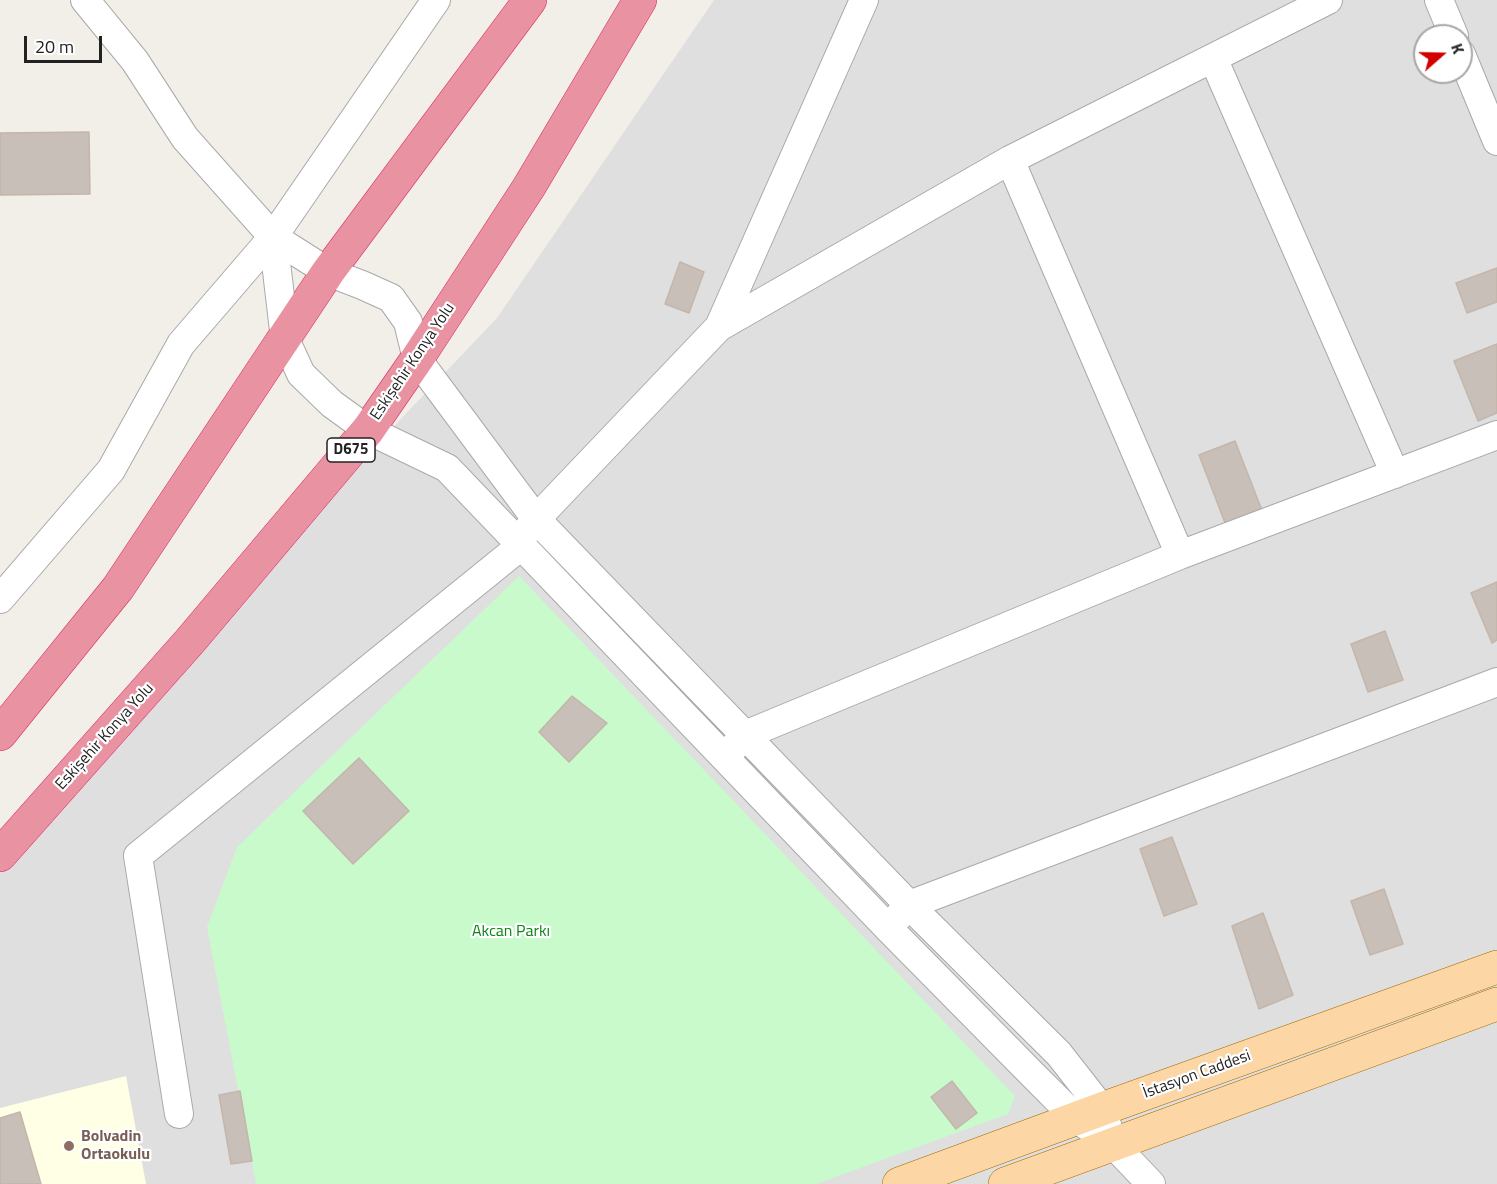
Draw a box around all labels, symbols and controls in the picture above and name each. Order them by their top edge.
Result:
scale bar [27,24,105,62]
north arrow [1413,24,1473,84]
text: 20 m [35,33,74,60]
text: K [1445,40,1471,57]
street label: Eskişehir Konya Yolu [367,300,459,424]
road number: D675 [327,438,375,462]
street label: Eskişehir Konya Yolu [52,680,158,794]
park label: Akcan Parkı [472,922,550,942]
street label: İstasyon Caddesi [1141,1047,1253,1103]
place label: Bolvadin Ortaokulu [81,1127,150,1165]
marker: Bolvadin Ortaokulu [62,1139,76,1153]

